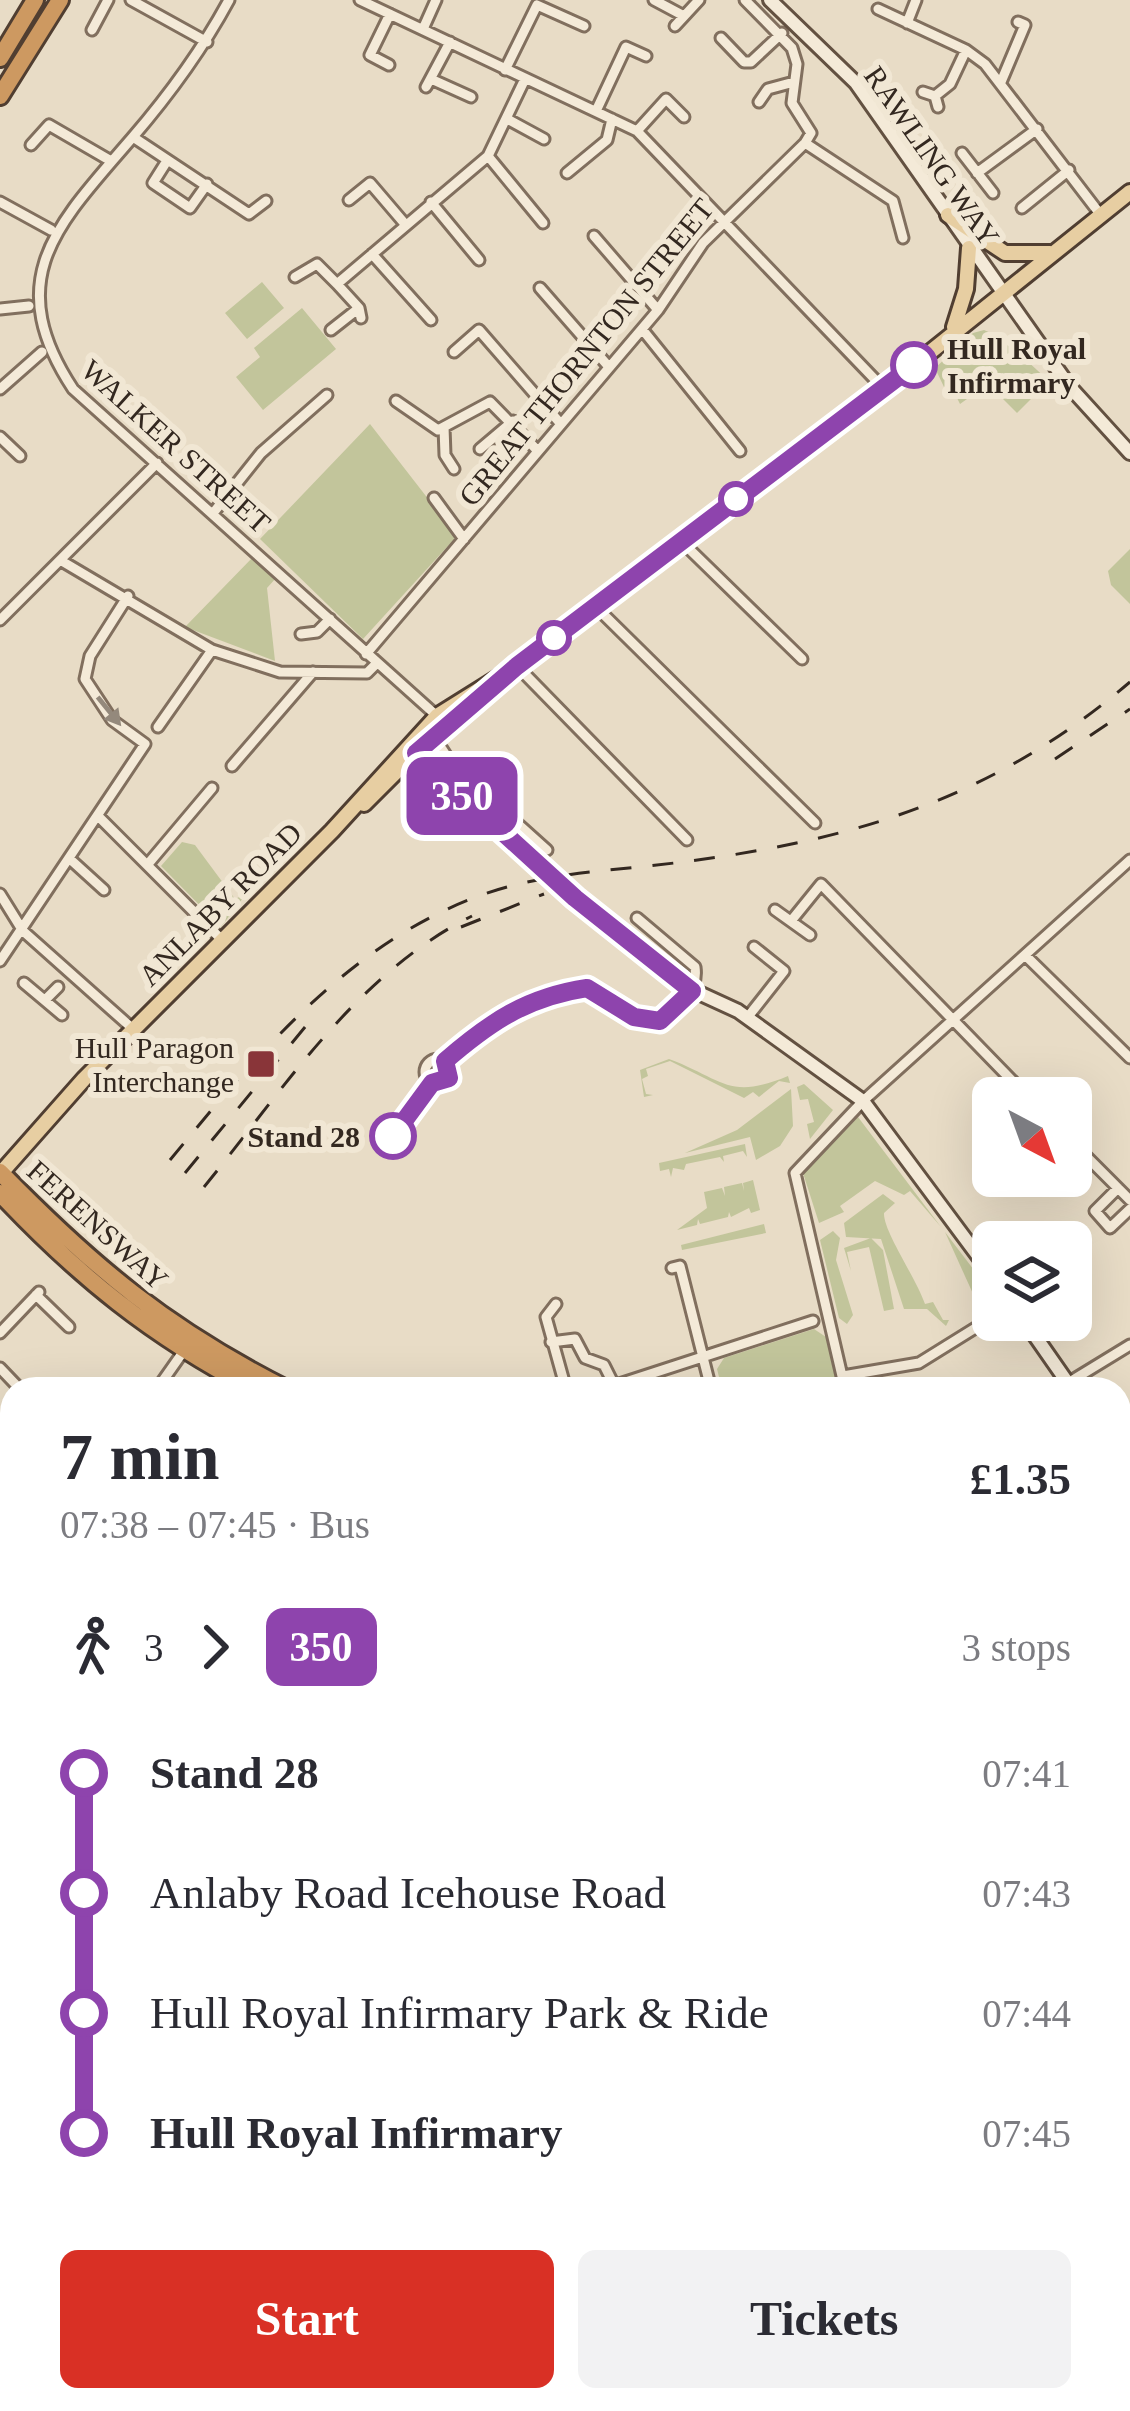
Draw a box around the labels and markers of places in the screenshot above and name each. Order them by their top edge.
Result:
place label: Hull Royal Infirmary [947,332,1086,399]
marker: Hull Royal Infirmary [892,343,936,387]
unlabelled marker [720,483,752,515]
unlabelled marker [538,622,570,654]
place label: Hull Paragon Interchange [75,1031,234,1098]
marker: Hull Paragon Interchange [245,1048,277,1080]
marker: Stand 28 [371,1114,415,1158]
place label: Stand 28 [247,1120,360,1153]

